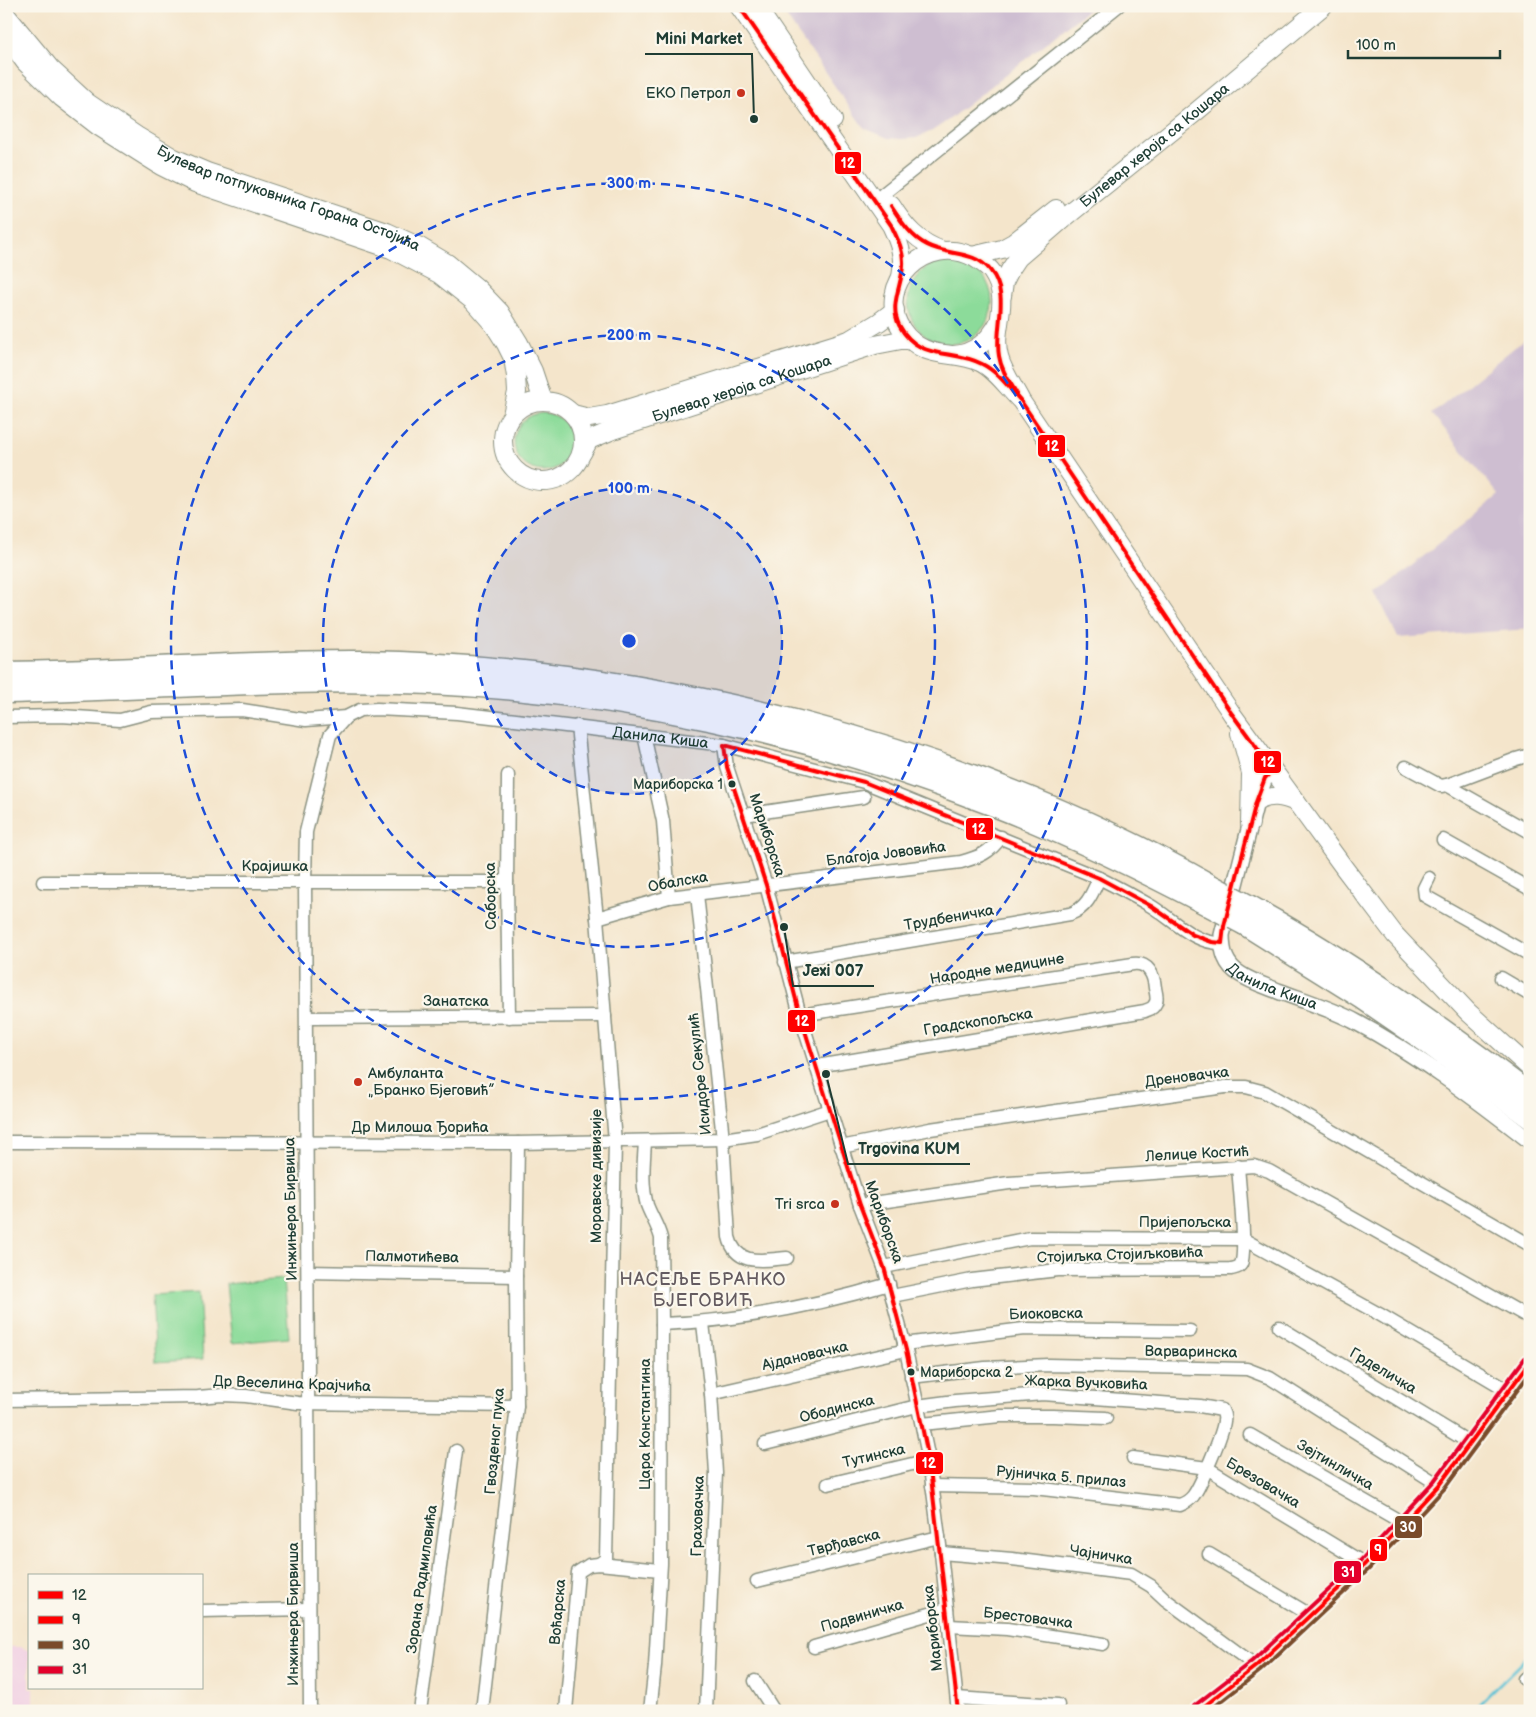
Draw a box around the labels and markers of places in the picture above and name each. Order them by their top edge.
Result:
callout: Mini Market [645,23,752,54]
place label: ЕКО Петрол [646,84,731,103]
marker: ЕКО Петрол [735,87,747,99]
centre of rings [620,632,638,650]
place label: Мариборска 1 [633,776,723,793]
marker: Мариборска 1 [727,779,737,789]
callout: Jexi 007 [793,955,874,986]
place label: Амбуланта „Бранко Бјеговић” [367,1064,495,1100]
marker: Амбуланта „Бранко Бјеговић” [352,1076,364,1088]
callout: Trgovina KUM [848,1133,970,1164]
place label: Tri srca [775,1195,825,1214]
marker: Tri srca [829,1198,841,1210]
place label: Мариборска 2 [920,1364,1014,1381]
marker: Мариборска 2 [906,1367,916,1377]

